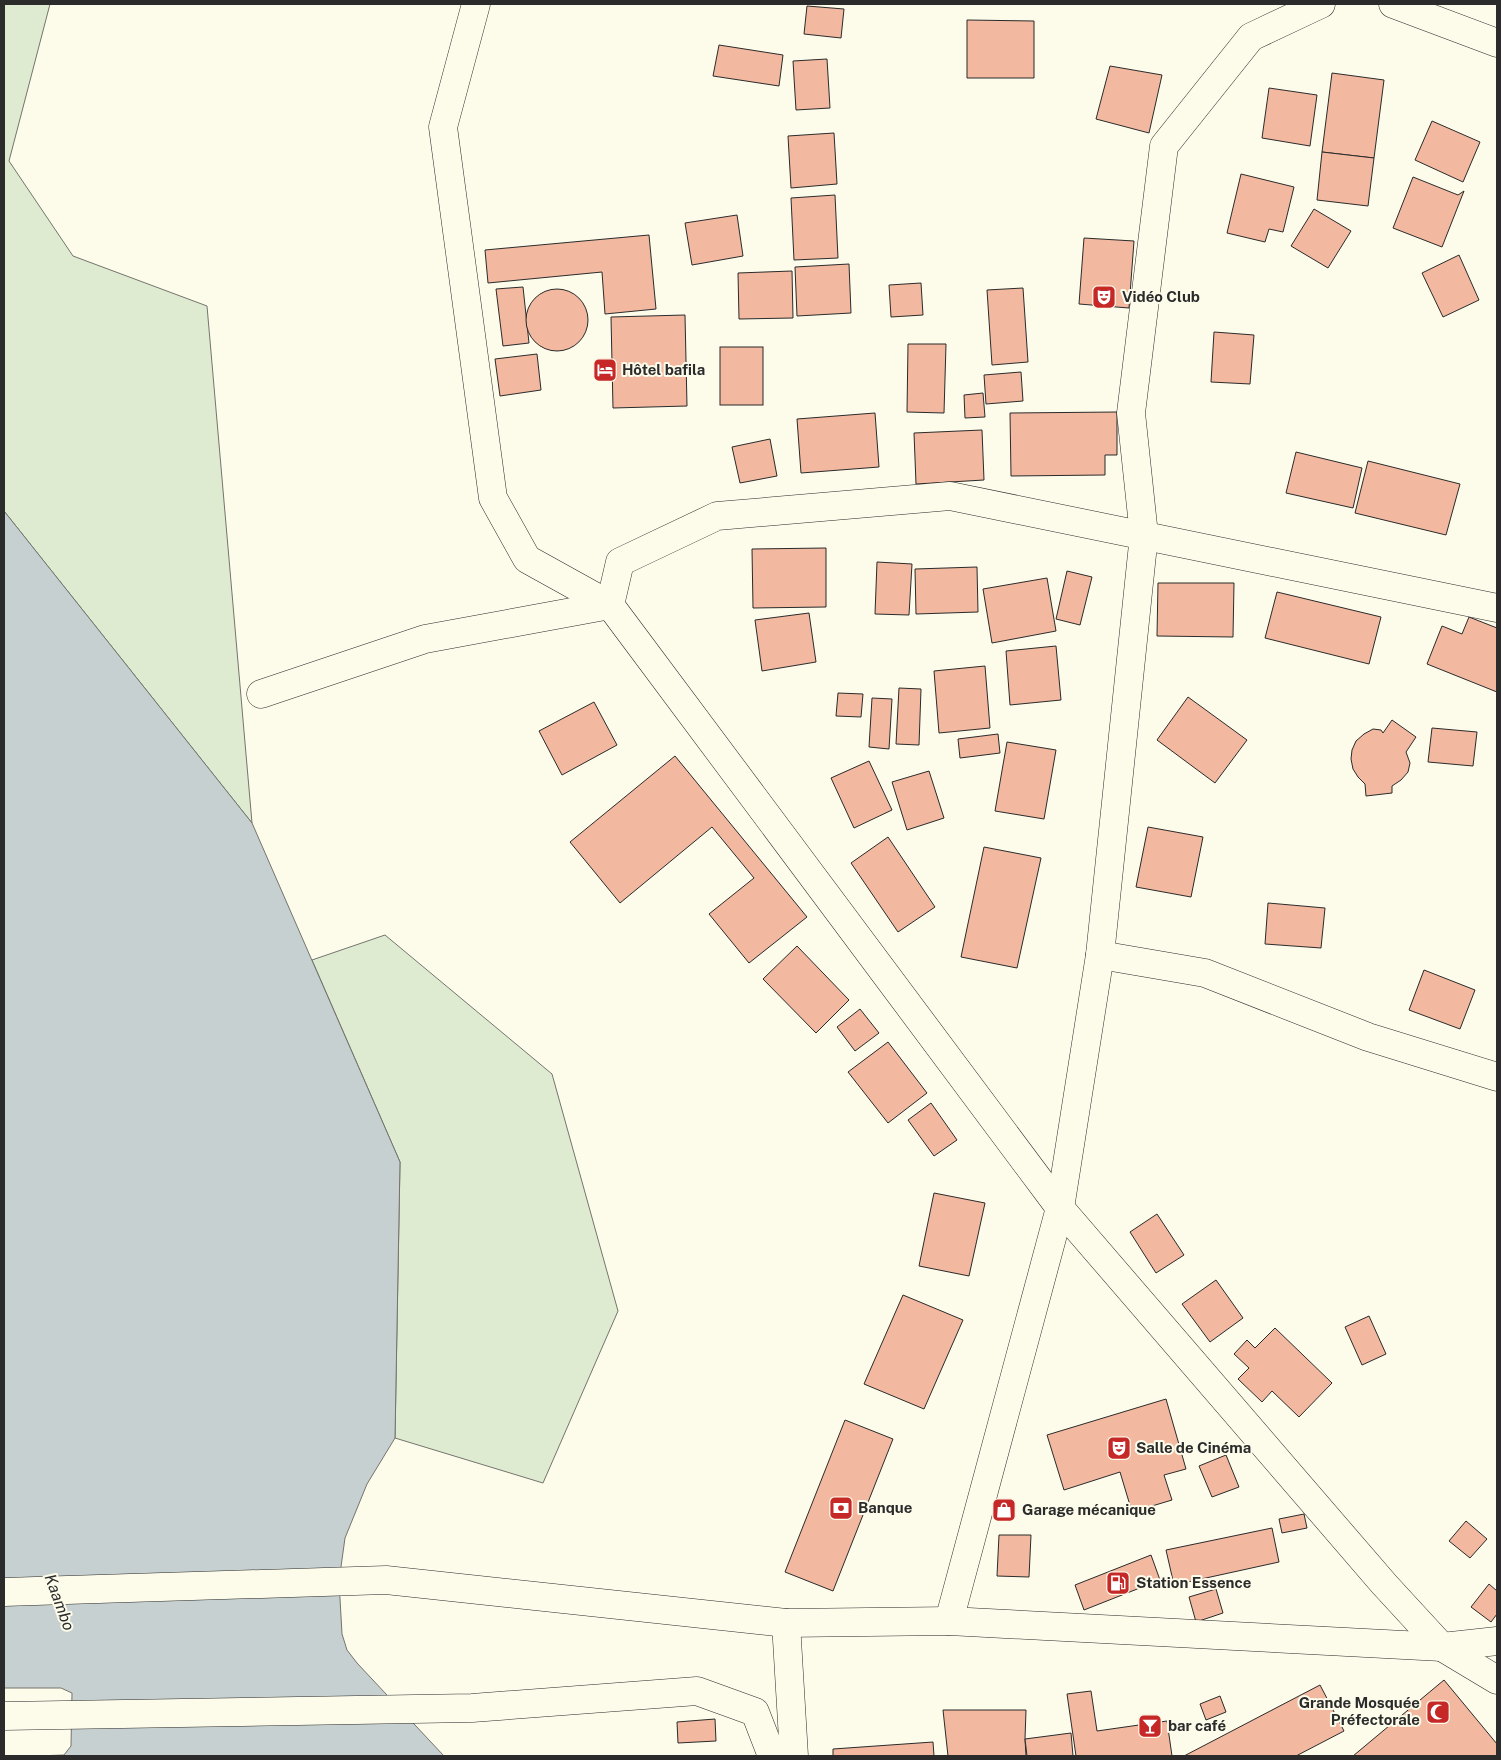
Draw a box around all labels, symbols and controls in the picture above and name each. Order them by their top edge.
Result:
theatre icon: Vidéo Club [1091,284,1117,310]
place label: Vidéo Club [1122,288,1200,305]
hotel icon: Hôtel bafila [592,357,618,383]
place label: Hôtel bafila [622,361,705,378]
theatre icon: Salle de Cinéma [1106,1435,1132,1461]
place label: Salle de Cinéma [1136,1439,1251,1456]
bank icon: Banque [828,1495,854,1521]
shop icon: Garage mécanique [991,1497,1017,1523]
place label: Banque [858,1499,912,1516]
place label: Garage mécanique [1022,1501,1156,1518]
fuel station icon: Station Essence [1105,1570,1131,1596]
water label: Kaambo [41,1571,79,1633]
place label: Station Essence [1136,1574,1251,1591]
place label: Grande Mosquée Préfectorale [1299,1694,1420,1728]
mosque icon: Grande Mosquée Préfectorale [1425,1699,1451,1725]
bar icon: bar café [1137,1713,1163,1739]
place label: bar café [1168,1717,1226,1734]

